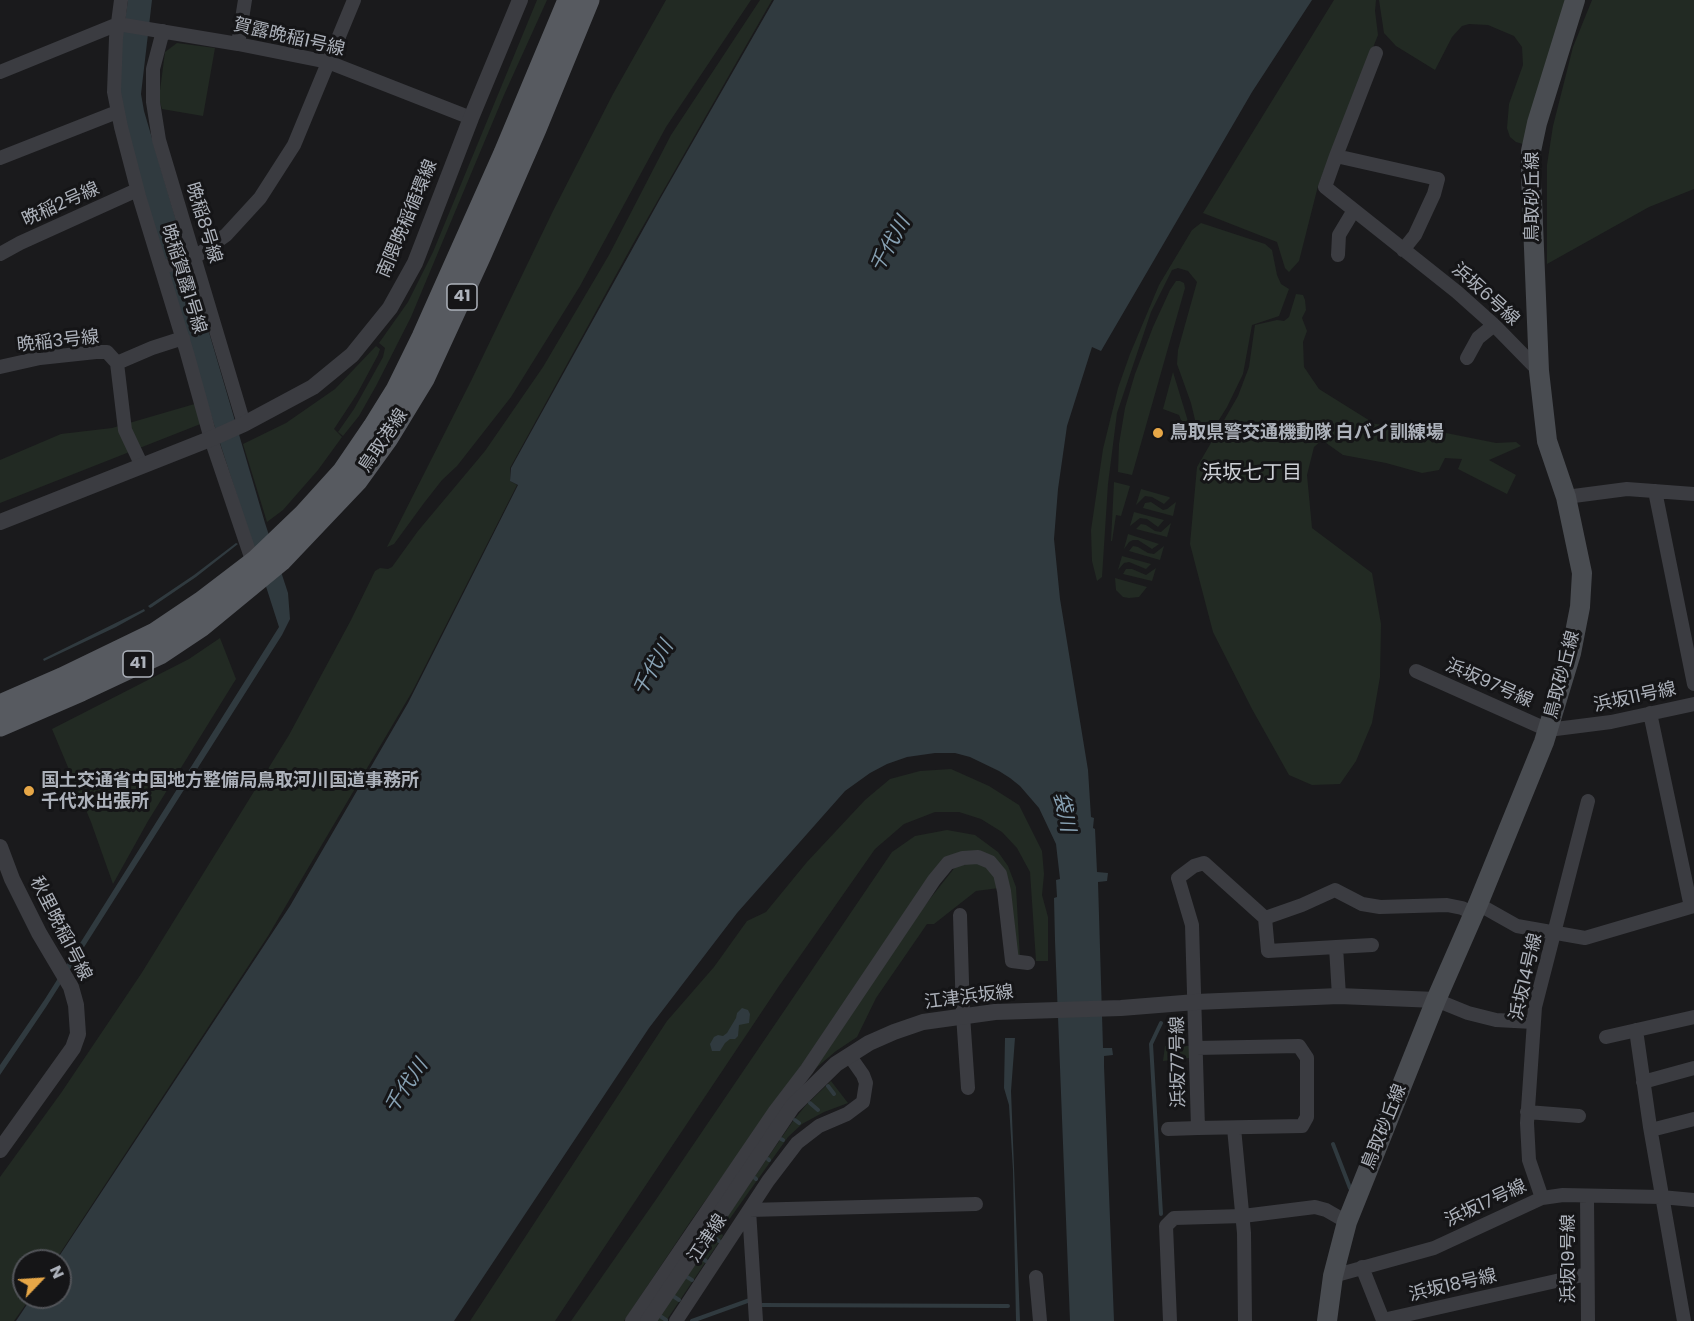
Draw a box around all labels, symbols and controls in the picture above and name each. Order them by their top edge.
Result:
street label: 賀露晩稲1号線 [231,15,347,61]
street label: 鳥取砂丘線 [1522,152,1544,242]
street label: 南隈晩稲循環線 [373,157,443,281]
street label: 晩稲2号線 [19,178,103,232]
street label: 晩稲8号線 [180,180,226,266]
water label: 千代川 [866,213,916,277]
street label: 晩稲賀露1号線 [156,221,210,337]
street label: 浜坂6号線 [1447,259,1523,331]
road number: 41 [447,284,477,310]
street label: 晩稲3号線 [16,327,100,357]
street label: 鳥取港線 [355,405,413,477]
place label: 鳥取県警交通機動隊 白バイ訓練場 [1170,422,1444,444]
marker: 鳥取県警交通機動隊 白バイ訓練場 [1151,426,1165,440]
district label: 浜坂七丁目 [1202,462,1302,486]
street label: 鳥取砂丘線 [1541,629,1585,721]
water label: 千代川 [629,637,679,701]
road number: 41 [123,651,153,677]
street label: 浜坂97号線 [1442,655,1536,713]
street label: 浜坂11号線 [1592,679,1678,717]
place label: 国土交通省中国地方整備局鳥取河川国道事務所 千代水出張所 [41,770,419,812]
marker: 国土交通省中国地方整備局鳥取河川国道事務所 千代水出張所 [22,784,36,798]
water label: 袋川 [1047,790,1079,834]
street label: 秋里晩稲1号線 [25,873,95,985]
street label: 浜坂14号線 [1506,931,1548,1023]
street label: 江津浜坂線 [923,982,1015,1014]
street label: 浜坂77号線 [1167,1016,1191,1108]
water label: 千代川 [380,1055,434,1119]
street label: 鳥取砂丘線 [1358,1081,1412,1173]
street label: 浜坂17号線 [1442,1176,1530,1232]
street label: 江津線 [684,1211,732,1267]
street label: 浜坂19号線 [1558,1214,1580,1304]
north arrow [12,1249,72,1309]
text: N [44,1262,70,1282]
street label: 浜坂18号線 [1407,1265,1499,1307]

